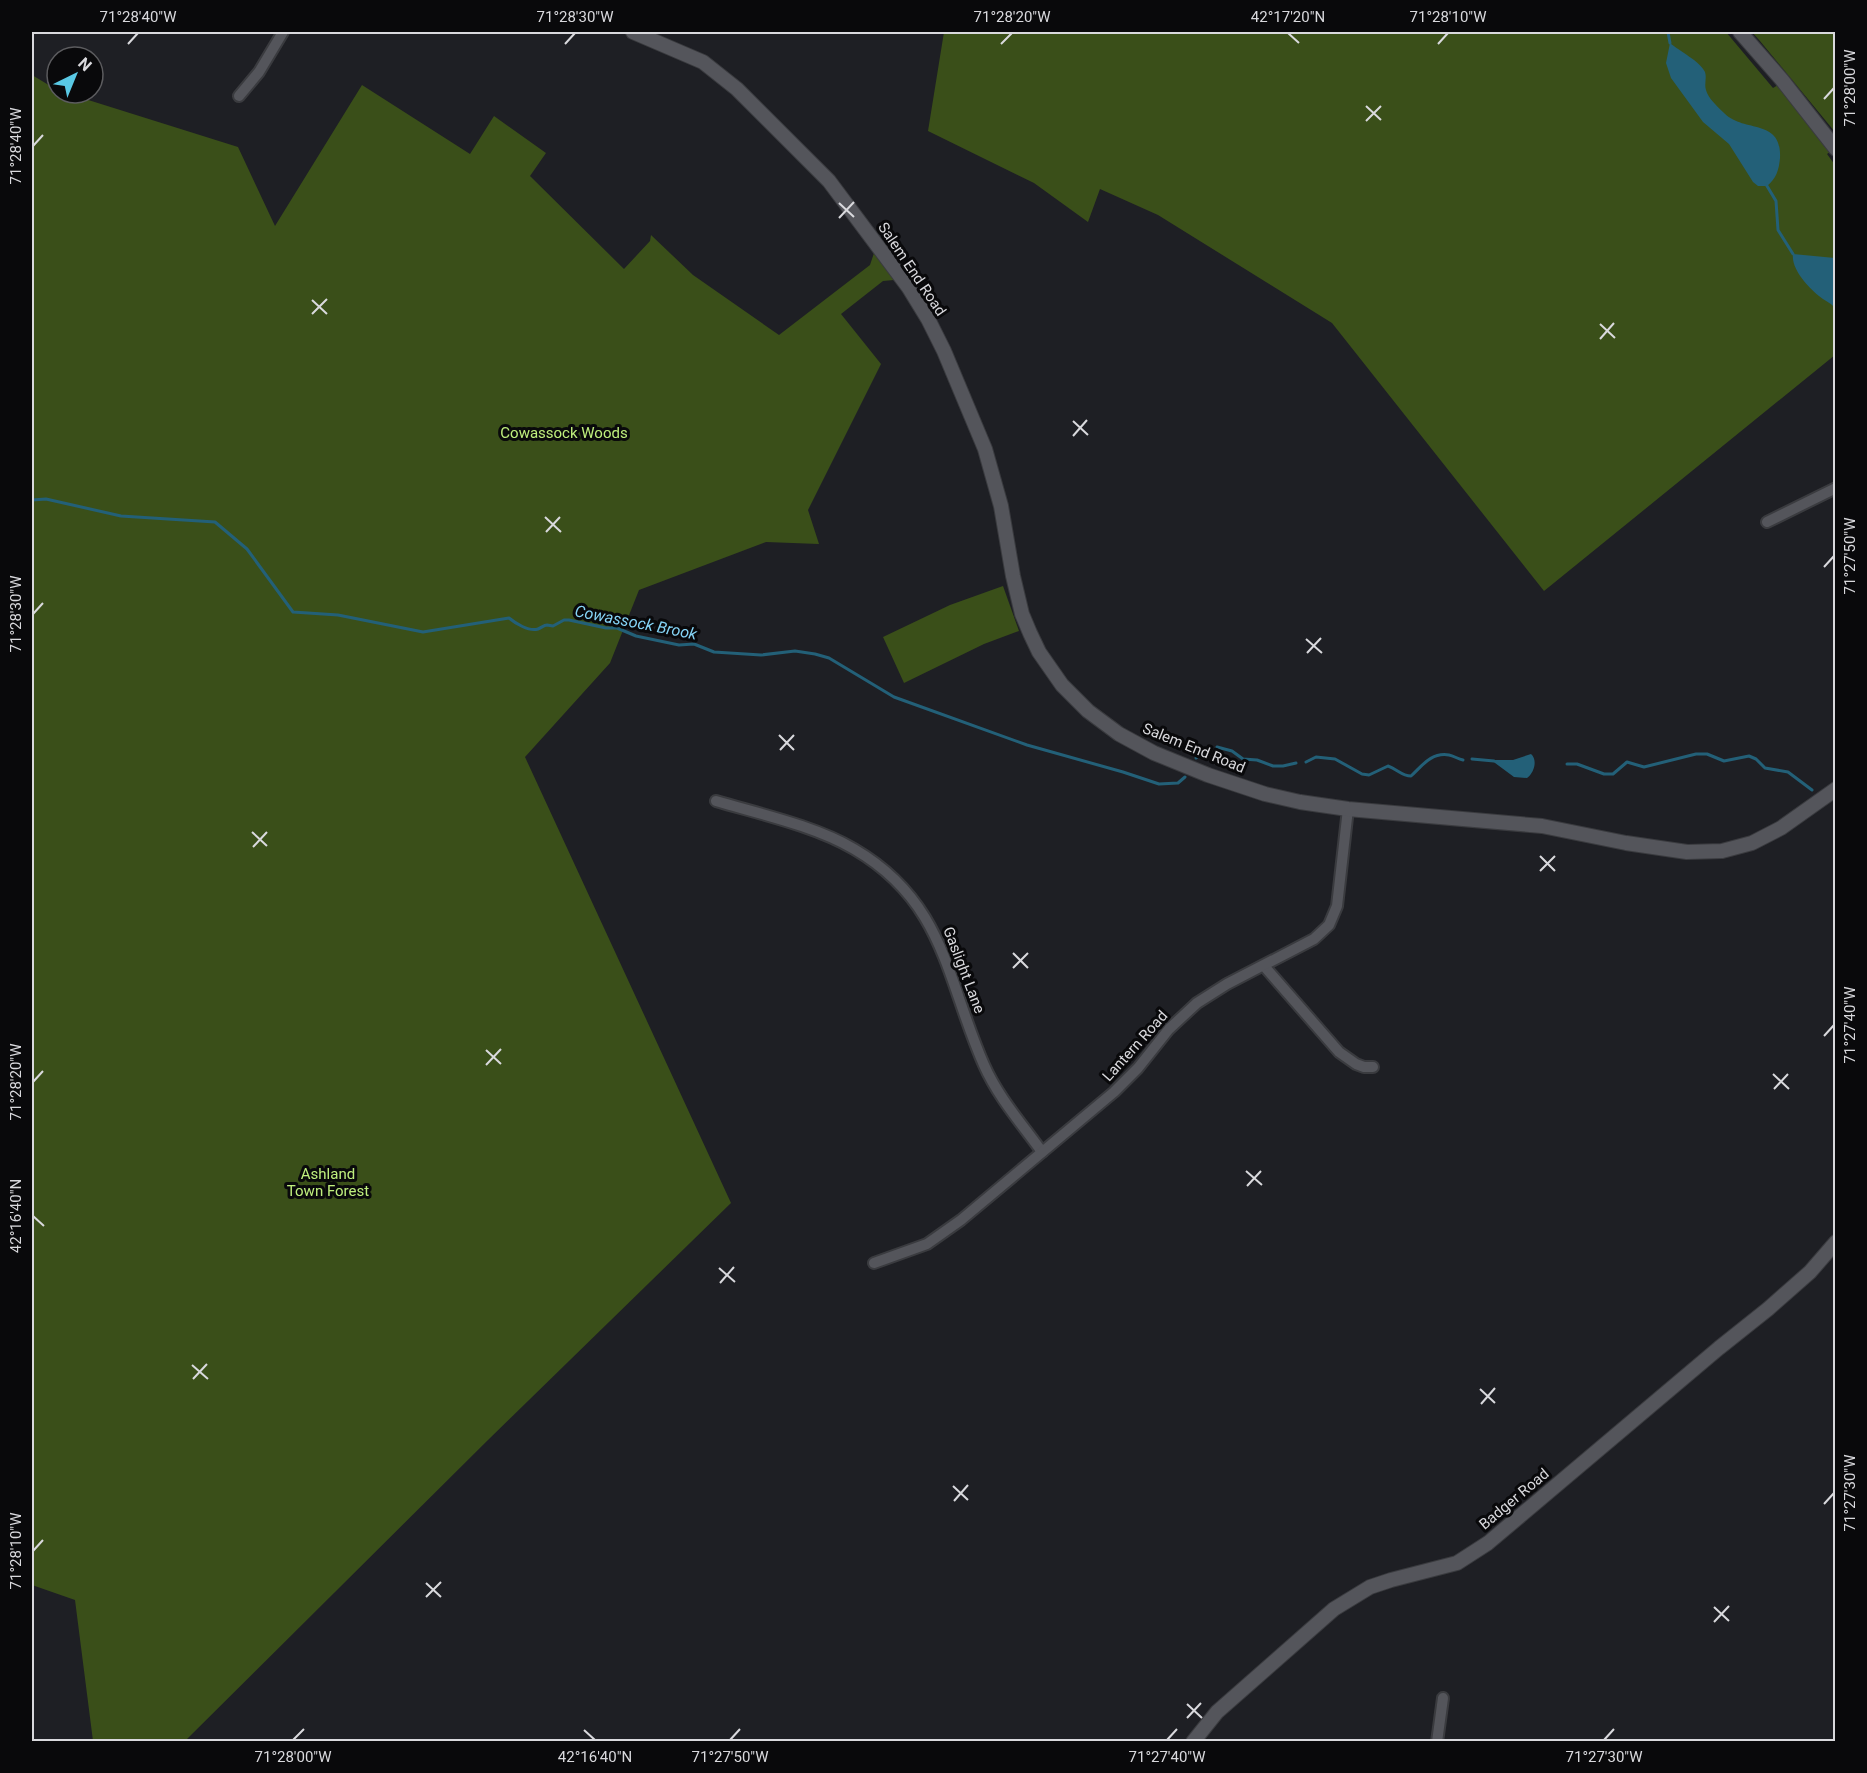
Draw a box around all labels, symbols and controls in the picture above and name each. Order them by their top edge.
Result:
text: 71°28'40"W [100,8,176,26]
text: 71°28'30"W [537,8,613,26]
text: 71°28'20"W [974,8,1050,26]
text: 42°17'20"N [1251,8,1325,26]
text: 71°28'10"W [1410,8,1486,26]
north arrow [45,45,105,105]
text: 71°28'00"W [1841,50,1859,126]
text: N [74,54,95,75]
text: 71°28'40"W [7,108,25,184]
street label: Salem End Road [874,219,950,319]
park label: Cowassock Woods [500,424,628,442]
text: 71°27'50"W [1841,518,1859,594]
text: 71°28'30"W [7,576,25,652]
water label: Cowassock Brook [573,601,700,644]
street label: Salem End Road [1140,719,1248,777]
street label: Gaslight Lane [939,924,989,1016]
text: 71°27'40"W [1841,987,1859,1063]
street label: Lantern Road [1099,1007,1171,1085]
text: 71°28'20"W [7,1044,25,1120]
park label: Ashland Town Forest [287,1165,369,1200]
text: 42°16'40"N [7,1179,25,1253]
text: 71°27'30"W [1841,1455,1859,1531]
street label: Badger Road [1475,1465,1553,1533]
text: 71°28'10"W [7,1513,25,1589]
text: 71°28'00"W [255,1748,331,1766]
text: 42°16'40"N [558,1748,632,1766]
text: 71°27'50"W [692,1748,768,1766]
text: 71°27'40"W [1129,1748,1205,1766]
text: 71°27'30"W [1566,1748,1642,1766]

